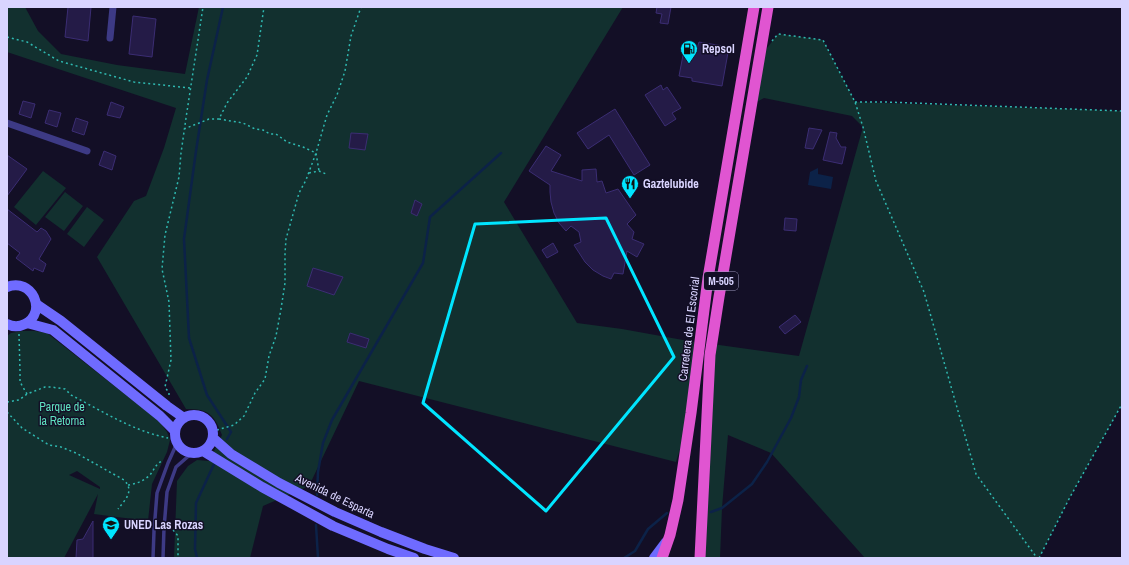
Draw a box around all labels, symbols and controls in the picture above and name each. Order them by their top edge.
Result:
fuel station icon: Repsol [679,39,699,64]
place label: Repsol [702,41,735,57]
restaurant icon: Gaztelubide [620,174,640,199]
place label: Gaztelubide [643,176,699,192]
road number: M-505 [704,272,738,290]
street label: Carretera de El Escorial [675,276,703,382]
park label: Parque de la Retorna [39,399,85,429]
street label: Avenida de Esparta [292,469,378,522]
school or university icon: UNED Las Rozas [101,515,121,540]
place label: UNED Las Rozas [124,517,204,533]

